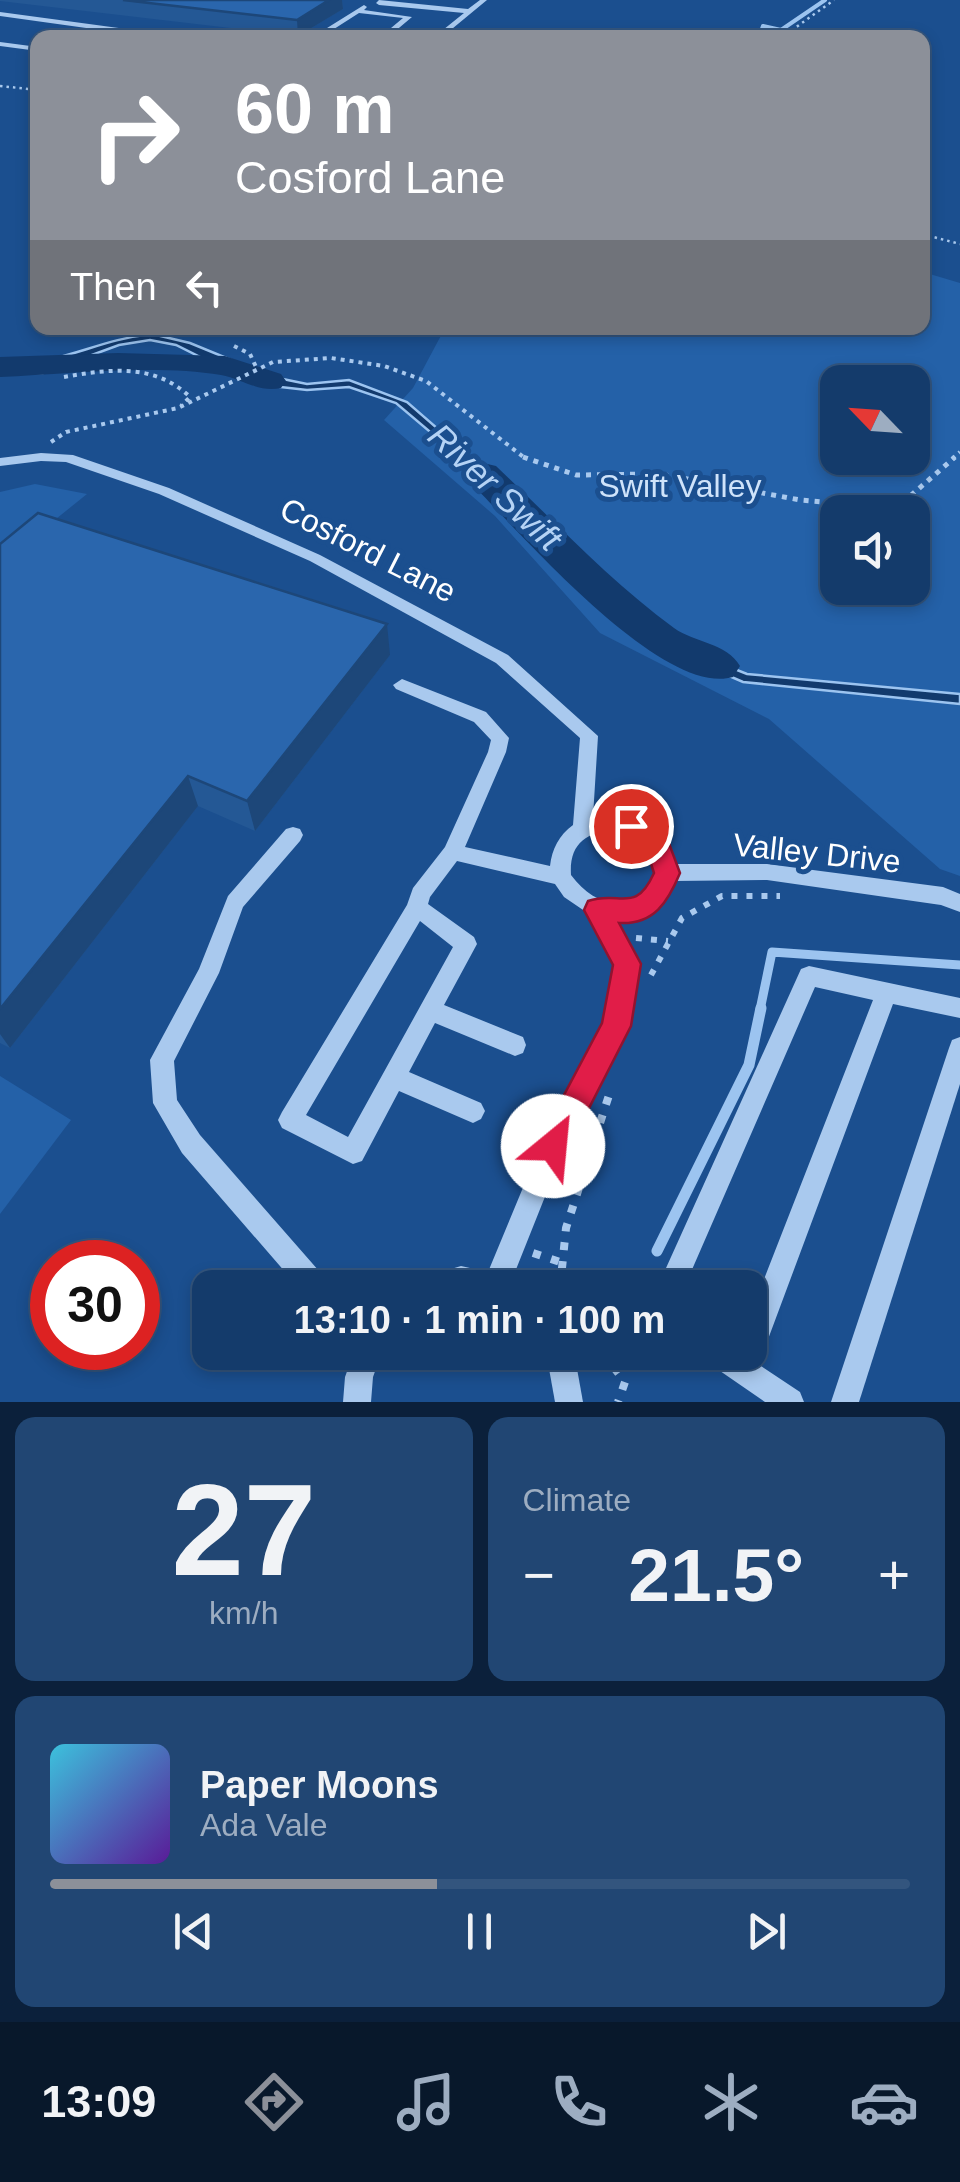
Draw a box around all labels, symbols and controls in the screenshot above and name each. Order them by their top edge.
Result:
icon: right [70,70,200,200]
text: 60 m [235,70,395,148]
text: Cosford Lane [235,152,505,203]
icon: left [177,260,232,315]
text: Then [70,266,157,308]
north arrow [820,365,930,475]
map controls [820,365,930,605]
water label: River Swift [421,415,571,559]
park label: Swift Valley [598,468,762,504]
street label: Cosford Lane [274,490,462,610]
button: sound [820,495,930,605]
pin [589,784,674,869]
icon: arrive [604,799,659,854]
street label: Valley Drive [731,826,903,880]
position arrow [501,1094,605,1198]
speed limit sign: 30 [30,1240,160,1370]
text: 13:10 · 1 min · 100 m [294,1299,665,1341]
text: 27 [171,1457,316,1603]
text: Climate [523,1482,631,1518]
text: 21.5° [628,1533,804,1617]
text: − [523,1544,555,1606]
text: + [878,1544,910,1606]
text: km/h [209,1595,278,1631]
text: Paper Moons [200,1764,439,1806]
text: Ada Vale [200,1807,328,1843]
icon: previous [166,1904,221,1959]
icon: pause [452,1904,507,1959]
icon: next [739,1904,794,1959]
icon: directions [239,2067,309,2137]
icon: music [391,2067,461,2137]
icon: phone [544,2067,614,2137]
icon: climate [696,2067,766,2137]
icon: car [849,2067,919,2137]
text: 13:09 [41,2076,156,2127]

